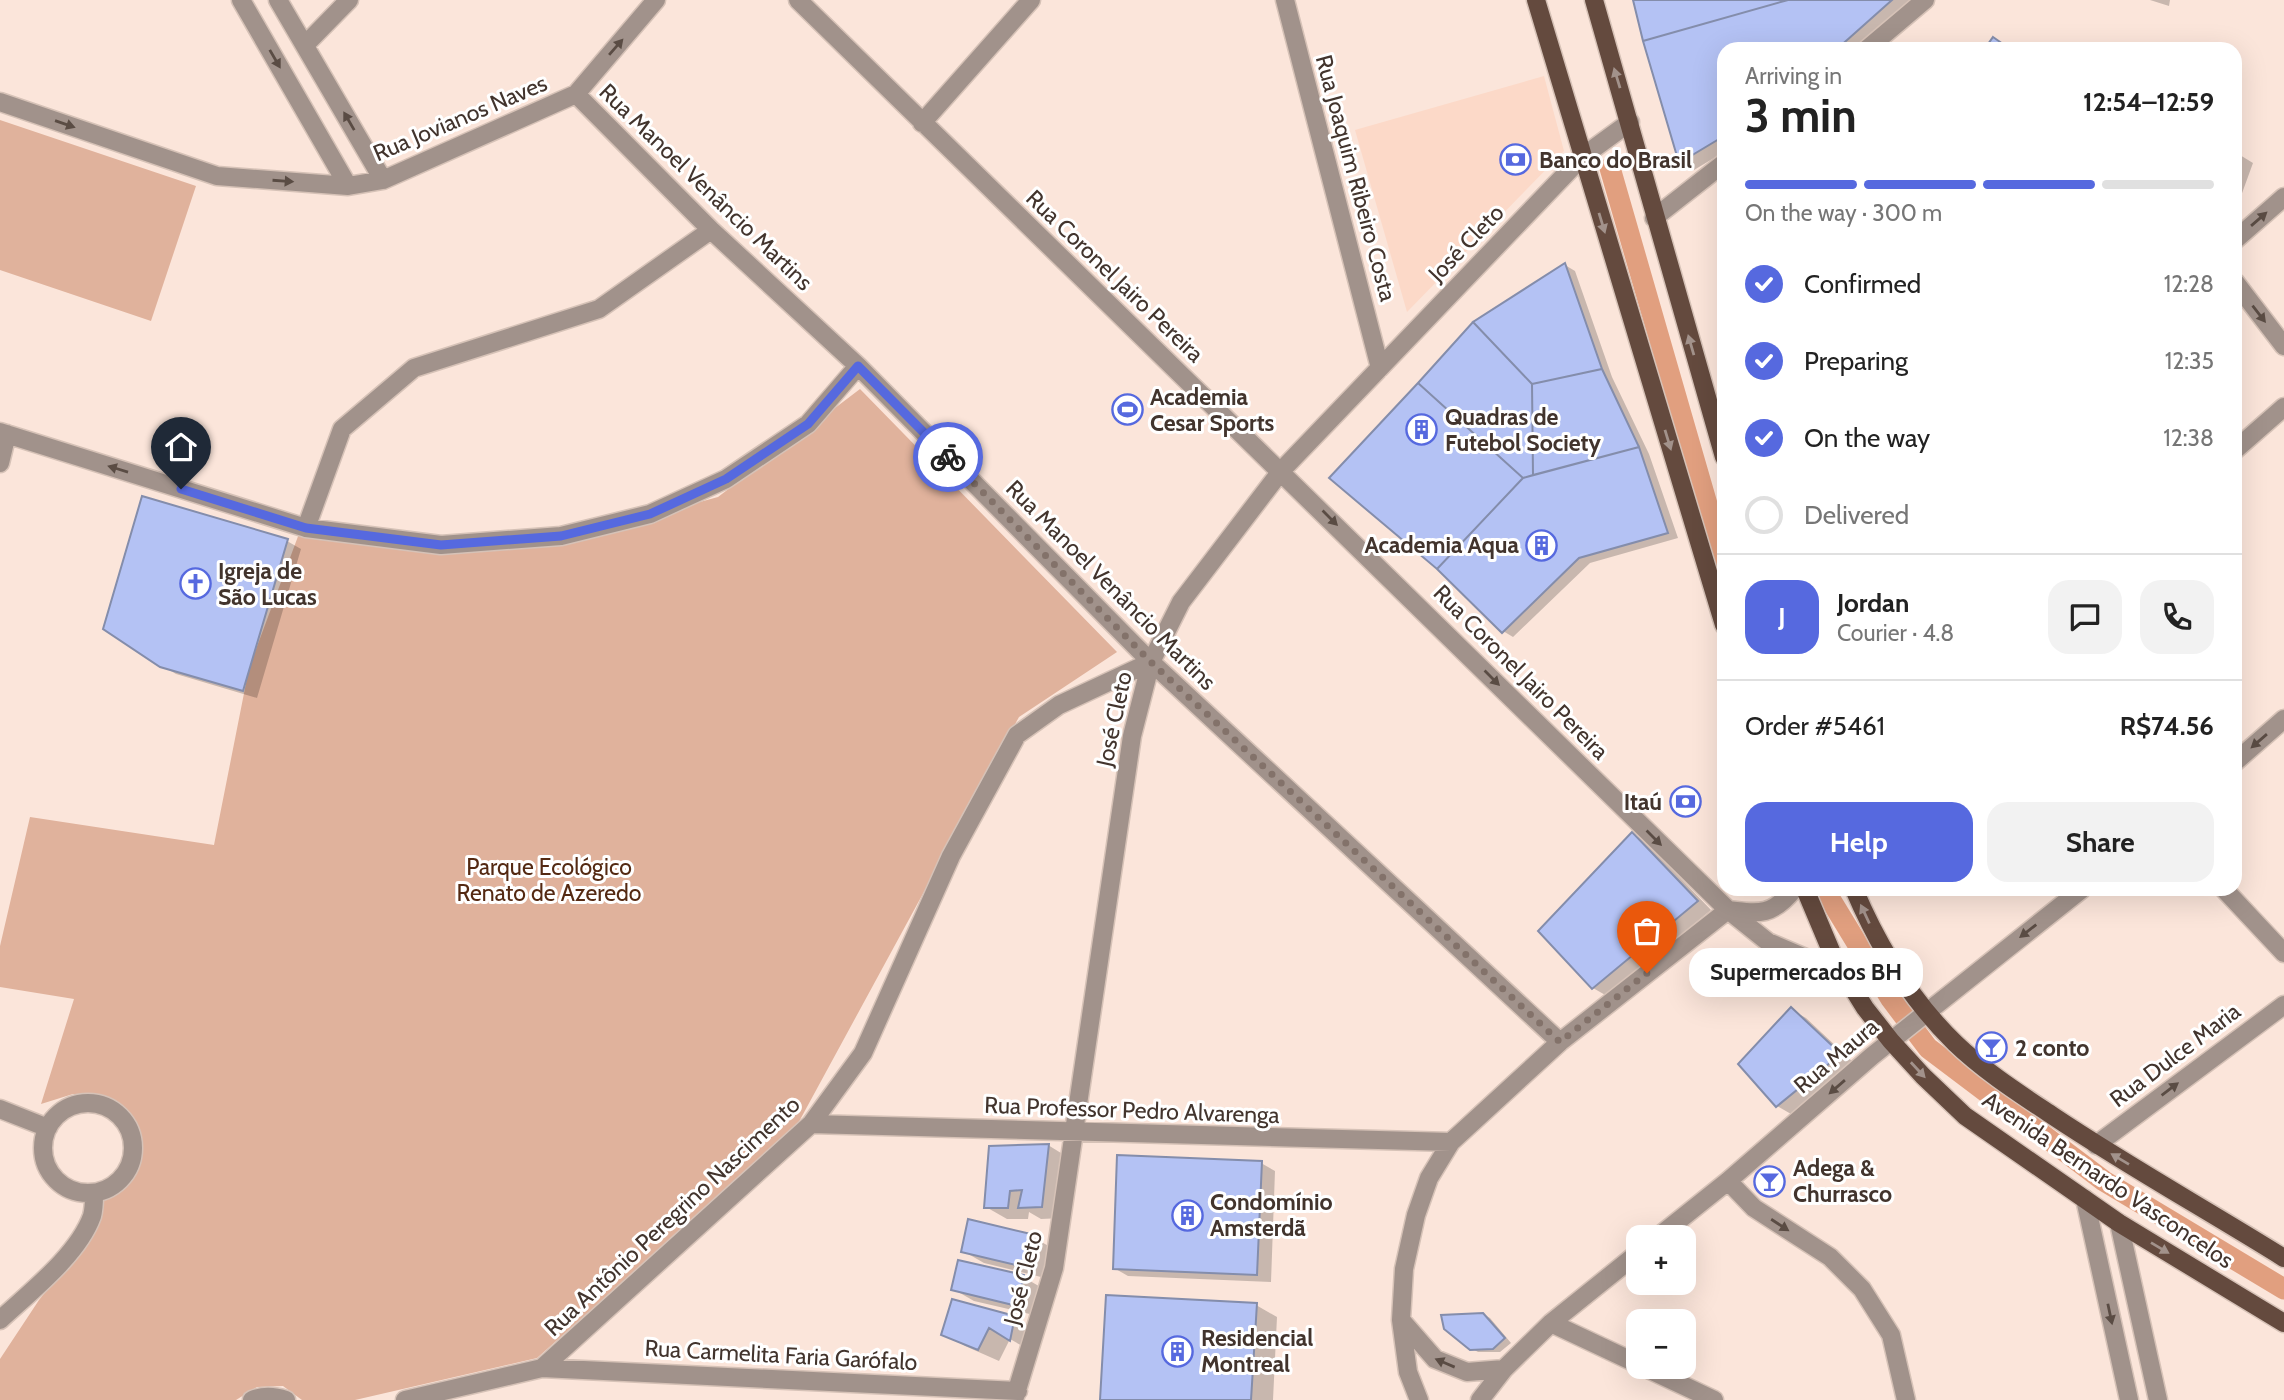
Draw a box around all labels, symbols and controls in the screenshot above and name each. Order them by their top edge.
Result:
one-way arrow [608,38,624,56]
one-way arrow [269,50,281,69]
street label: Rua Joaquim Ribeiro Costa [1310,52,1402,304]
text: Arriving in [1745,62,1842,90]
one-way arrow [1611,68,1621,89]
street label: Rua Jovianos Naves [369,69,551,167]
street label: Rua Manoel Venâncio Martins [594,78,818,296]
text: 12:54–12:59 [2083,86,2214,118]
text: 3 min [1745,88,1857,144]
one-way arrow [343,112,355,131]
one-way arrow [54,119,75,130]
bank icon: Banco do Brasil [1499,143,1533,177]
place label: Banco do Brasil [1539,146,1692,174]
one-way arrow [272,176,294,187]
street label: Rua Coronel Jairo Pereira [1020,184,1210,368]
street label: José Cleto [1422,199,1509,288]
text: On the way · 300 m [1745,199,1942,227]
one-way arrow [1597,212,1607,233]
one-way arrow [2251,212,2268,227]
icon: check [1745,265,1783,303]
text: Confirmed [1804,268,1921,300]
text: 12:28 [2164,270,2214,298]
one-way arrow [2252,305,2267,323]
one-way arrow [1686,334,1696,355]
icon: check [1745,342,1783,380]
text: Preparing [1804,345,1908,377]
text: 12:35 [2165,347,2214,375]
place label: Academia Cesar Sports [1150,383,1275,437]
sports icon: Academia Cesar Sports [1110,393,1144,427]
place label: Quadras de Futebol Society [1445,403,1601,457]
building icon: Quadras de Futebol Society [1405,413,1439,447]
pin [151,417,211,489]
icon: check [1745,419,1783,457]
courier [913,422,983,492]
text: On the way [1804,422,1930,454]
text: 12:38 [2163,424,2214,452]
icon: home [162,428,200,466]
one-way arrow [1663,430,1673,451]
icon: bike [929,438,967,476]
one-way arrow [108,463,129,474]
street label: Rua Manoel Venâncio Martins [1000,474,1222,696]
text: Delivered [1804,499,1909,531]
one-way arrow [1321,510,1338,527]
building icon: Academia Aqua [1525,528,1559,562]
place label: Academia Aqua [1364,531,1520,559]
place label: Igreja de São Lucas [218,557,317,611]
church icon: Igreja de São Lucas [178,567,212,601]
street label: Rua Coronel Jairo Pereira [1428,579,1614,765]
button: chat [2048,580,2122,654]
button: phone [2140,580,2214,654]
text: Jordan [1837,587,1909,619]
text: J [1778,601,1786,633]
text: Courier · 4.8 [1837,619,1954,647]
street label: José Cleto [1090,669,1138,770]
one-way arrow [1484,670,1500,686]
text: Order #5461 [1745,710,1885,742]
text: R$74.56 [2120,710,2214,742]
one-way arrow [2251,733,2268,748]
bank icon: Itaú [1668,785,1702,819]
place label: Itaú [1624,788,1662,816]
button: Help [1745,802,1973,882]
button: Share [1987,802,2214,882]
one-way arrow [1645,829,1662,845]
park label: Parque Ecológico Renato de Azeredo [457,853,641,907]
pin [1617,901,1677,973]
one-way arrow [1859,904,1871,924]
icon: bag [1628,912,1666,950]
one-way arrow [2020,924,2038,939]
callout: Supermercados BH [1689,948,1924,998]
text: Supermercados BH [1710,958,1902,986]
street label: Rua Dulce Maria [2104,997,2246,1113]
street label: Rua Maura [1788,1013,1884,1099]
bar icon: 2 conto [1975,1031,2009,1065]
place label: 2 conto [2015,1034,2089,1062]
one-way arrow [1909,1061,1925,1078]
one-way arrow [1828,1079,1846,1095]
one-way arrow [2161,1083,2179,1097]
street label: Avenida Bernardo Vasconcelos [1977,1086,2239,1274]
street label: Rua Antônio Peregrino Nascimento [538,1090,806,1342]
street label: Rua Professor Pedro Alvarenga [984,1091,1280,1129]
one-way arrow [2111,1153,2130,1166]
place label: Adega & Churrasco [1793,1154,1892,1208]
bar icon: Adega & Churrasco [1753,1164,1787,1198]
place label: Condomínio Amsterdã [1210,1188,1333,1242]
building icon: Condomínio Amsterdã [1170,1198,1204,1232]
one-way arrow [1770,1218,1790,1231]
map controls [1626,1225,1696,1379]
button: + [1626,1225,1696,1295]
street label: José Cleto [998,1228,1048,1329]
one-way arrow [2150,1241,2169,1254]
one-way arrow [2105,1303,2116,1325]
button: − [1626,1309,1696,1379]
place label: Residencial Montreal [1201,1324,1313,1378]
street label: Rua Carmelita Faria Garófalo [644,1334,918,1376]
building icon: Residencial Montreal [1161,1334,1195,1368]
one-way arrow [1434,1357,1455,1368]

